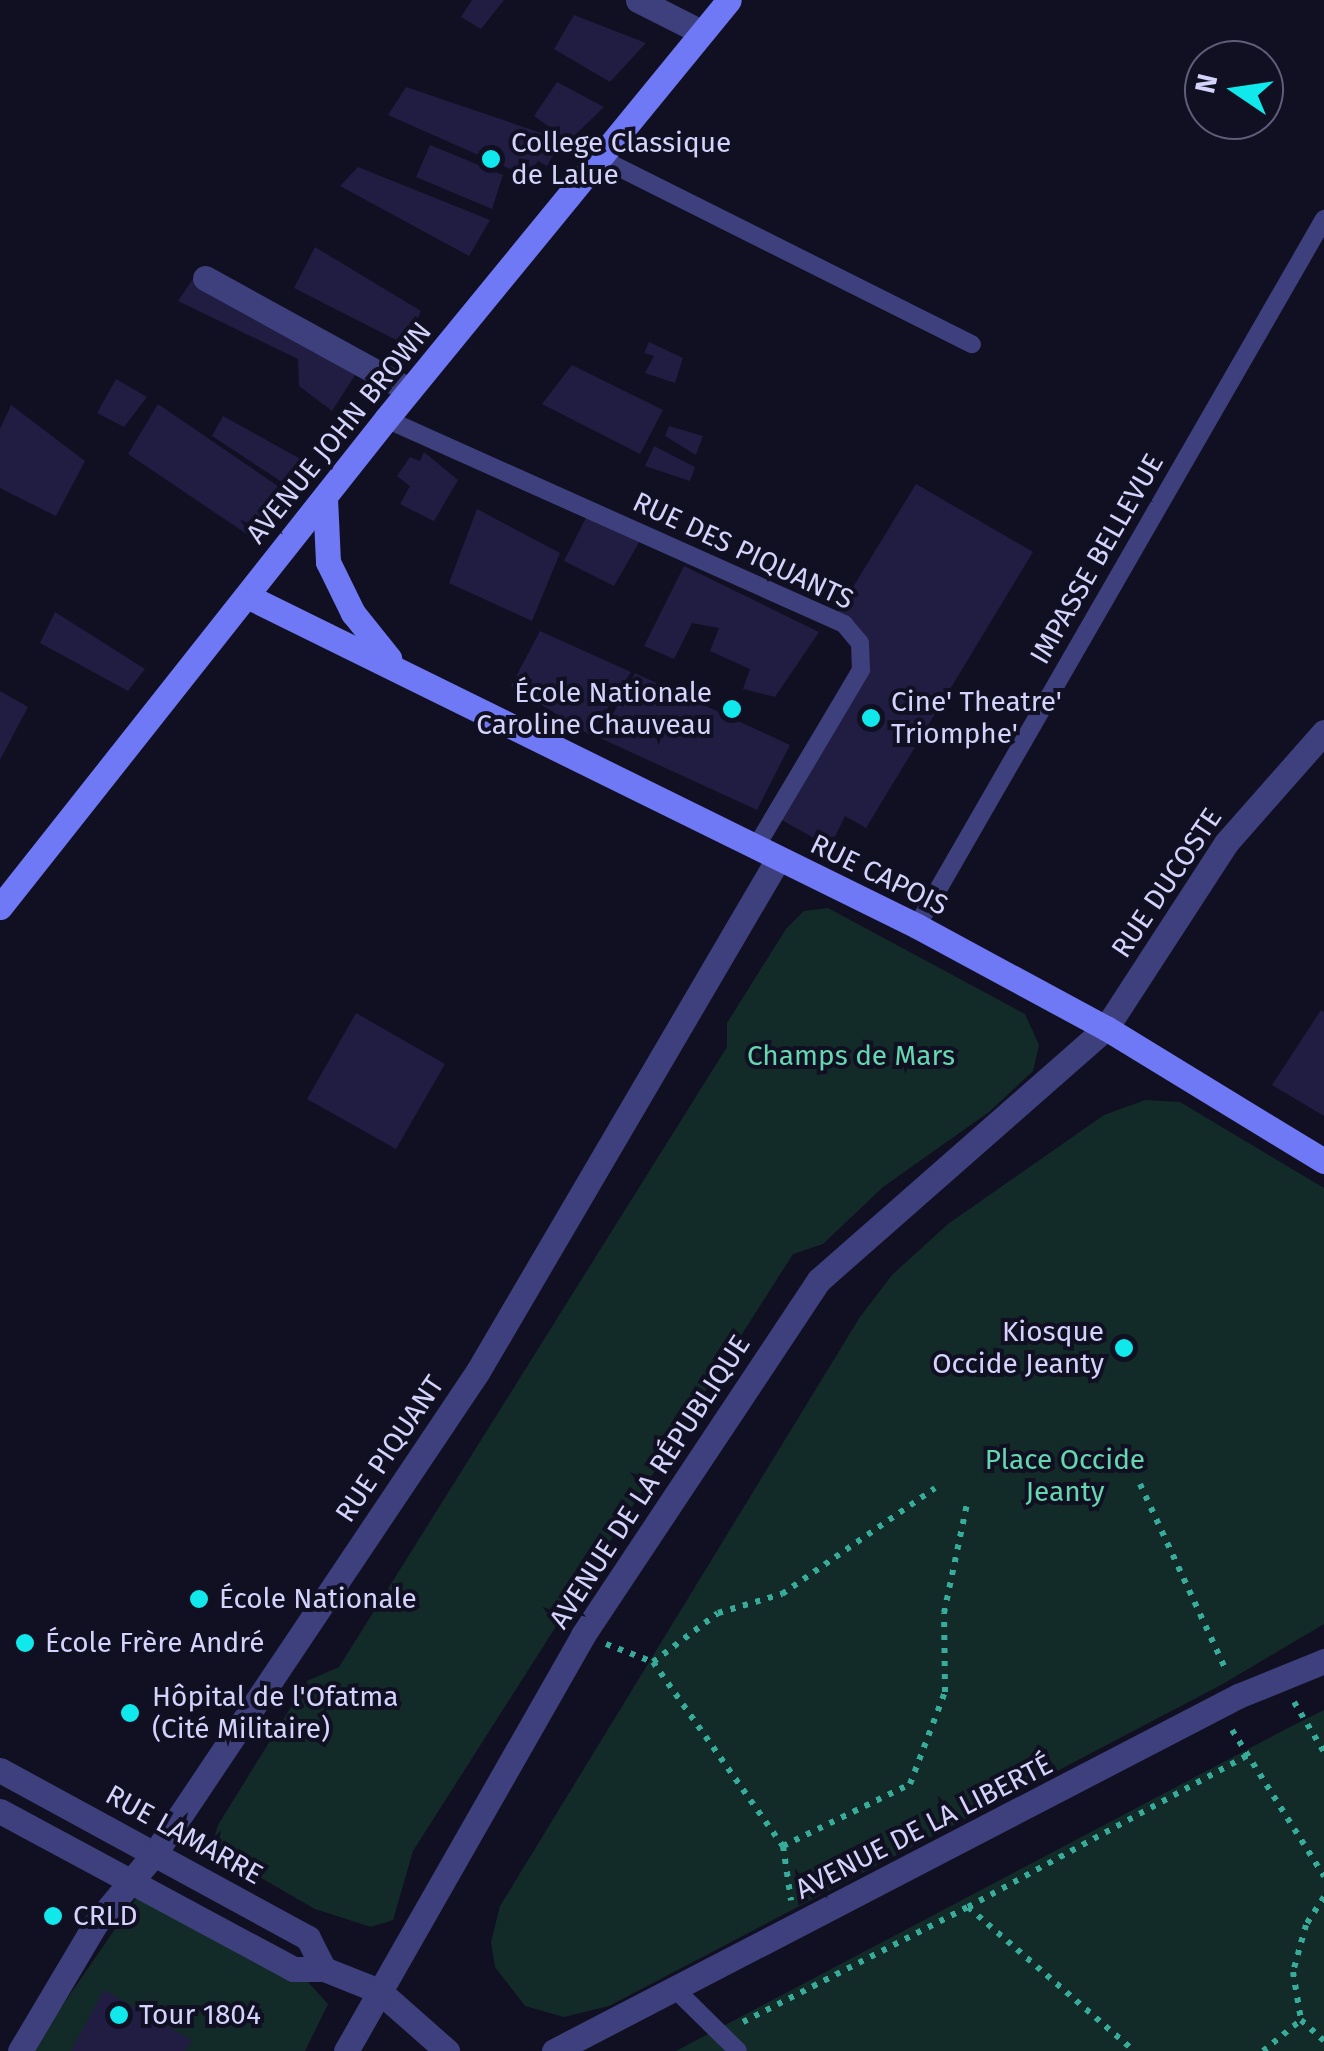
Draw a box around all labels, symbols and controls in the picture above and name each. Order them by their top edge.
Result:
north arrow [1184,40,1284,140]
text: N [1188,71,1224,96]
place label: College Classique de Lalue [511,126,731,192]
marker: College Classique de Lalue [480,148,502,170]
street label: AVENUE JOHN BROWN [239,316,439,550]
street label: IMPASSE BELLEVUE [1023,448,1171,670]
street label: RUE DES PIQUANTS [627,485,859,617]
place label: École Nationale Caroline Chauveau [476,676,712,742]
place label: Cine' Theatre' Triomphe' [891,685,1062,751]
marker: École Nationale Caroline Chauveau [721,698,743,720]
marker: Cine' Theatre' Triomphe' [860,707,882,729]
street label: RUE DUCOSTE [1105,802,1229,964]
street label: RUE CAPOIS [805,827,953,923]
park label: Champs de Mars [747,1039,955,1073]
place label: Kiosque Occide Jeanty [932,1315,1104,1381]
street label: AVENUE DE LA RÉPUBLIQUE [543,1329,757,1635]
marker: Kiosque Occide Jeanty [1113,1337,1135,1359]
street label: RUE PIQUANT [329,1369,451,1529]
park label: Place Occide Jeanty [985,1443,1145,1509]
place label: École Nationale [219,1582,417,1616]
marker: École Nationale [188,1588,210,1610]
place label: École Frère André [45,1626,264,1660]
marker: École Frère André [14,1632,36,1654]
place label: Hôpital de l'Ofatma (Cité Militaire) [152,1680,398,1746]
marker: Hôpital de l'Ofatma (Cité Militaire) [117,1700,143,1726]
street label: AVENUE DE LA LIBERTÉ [790,1748,1058,1906]
street label: RUE LAMARRE [100,1778,268,1892]
place label: CRLD [73,1899,138,1933]
marker: CRLD [42,1905,64,1927]
place label: Tour 1804 [139,1998,261,2032]
marker: Tour 1804 [108,2004,130,2026]

